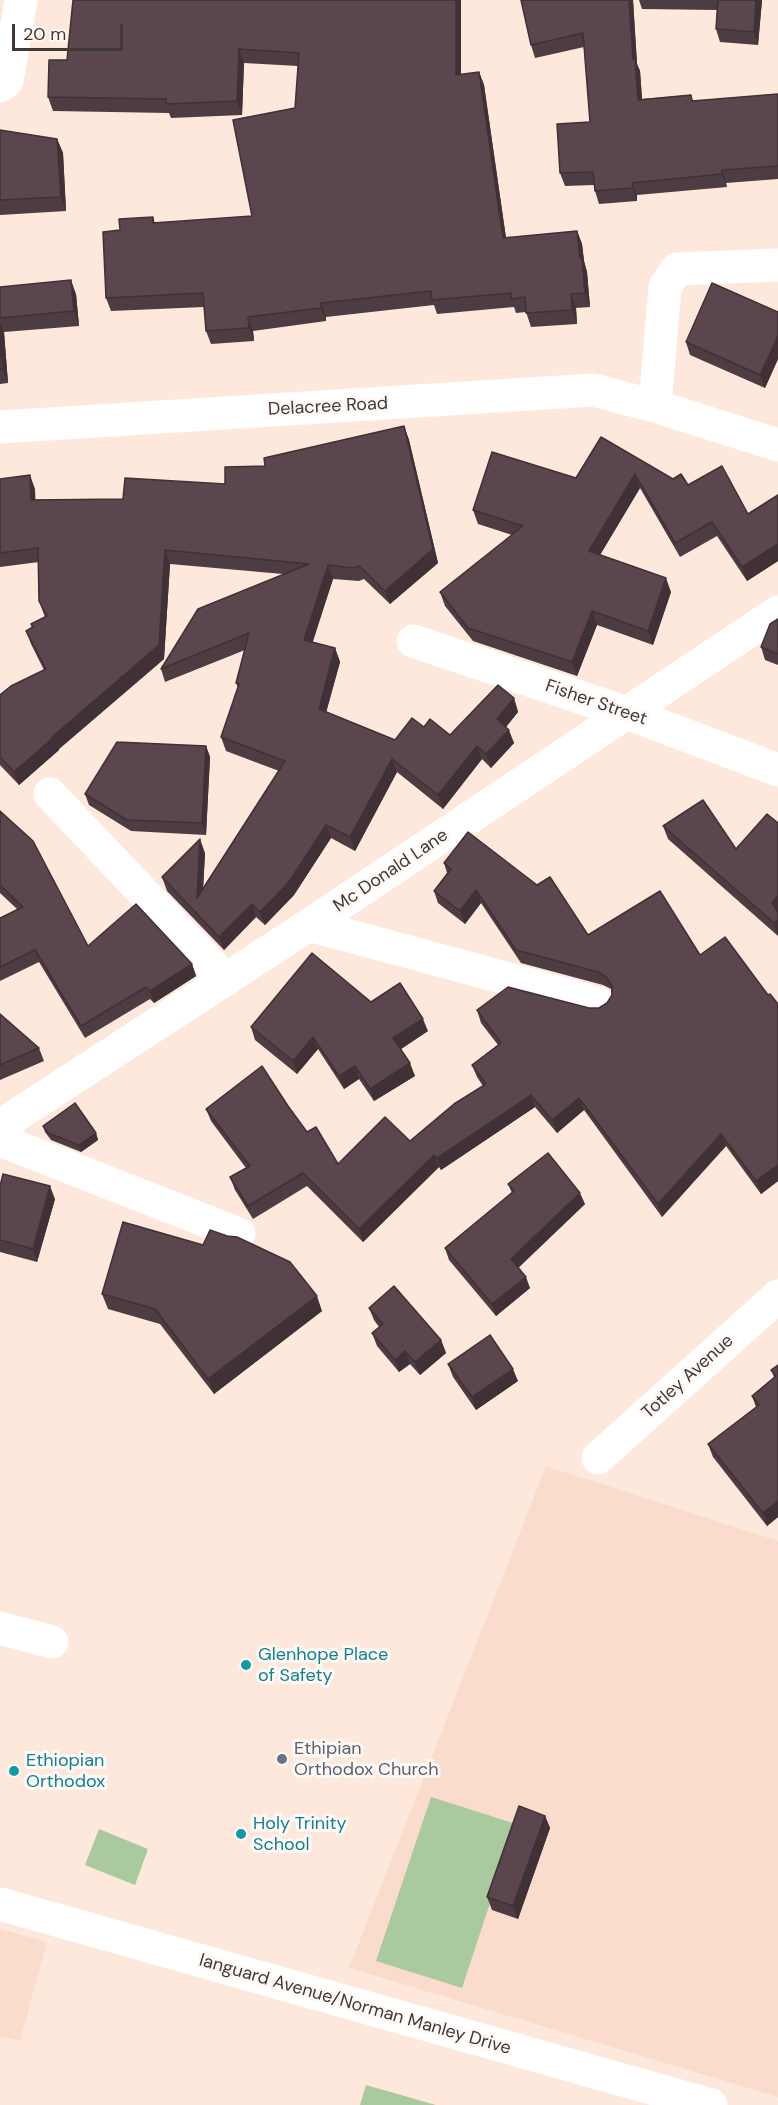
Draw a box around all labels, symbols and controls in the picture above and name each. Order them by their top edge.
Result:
scale bar [15,12,126,50]
text: 20 m [23,22,66,46]
street label: Delacree Road [267,393,389,421]
street label: Fisher Street [542,676,650,730]
street label: Mc Donald Lane [330,825,452,917]
street label: Totley Avenue [638,1330,738,1424]
place label: Glenhope Place of Safety [258,1644,388,1686]
marker: Glenhope Place of Safety [239,1658,253,1672]
place label: Ethipian Orthodox Church [294,1738,439,1780]
place label: Ethiopian Orthodox [26,1750,105,1792]
marker: Ethipian Orthodox Church [275,1752,289,1766]
marker: Ethiopian Orthodox [7,1764,21,1778]
place label: Holy Trinity School [253,1813,347,1856]
marker: Holy Trinity School [234,1827,248,1841]
street label: languard Avenue/Norman Manley Drive [197,1950,513,2060]

